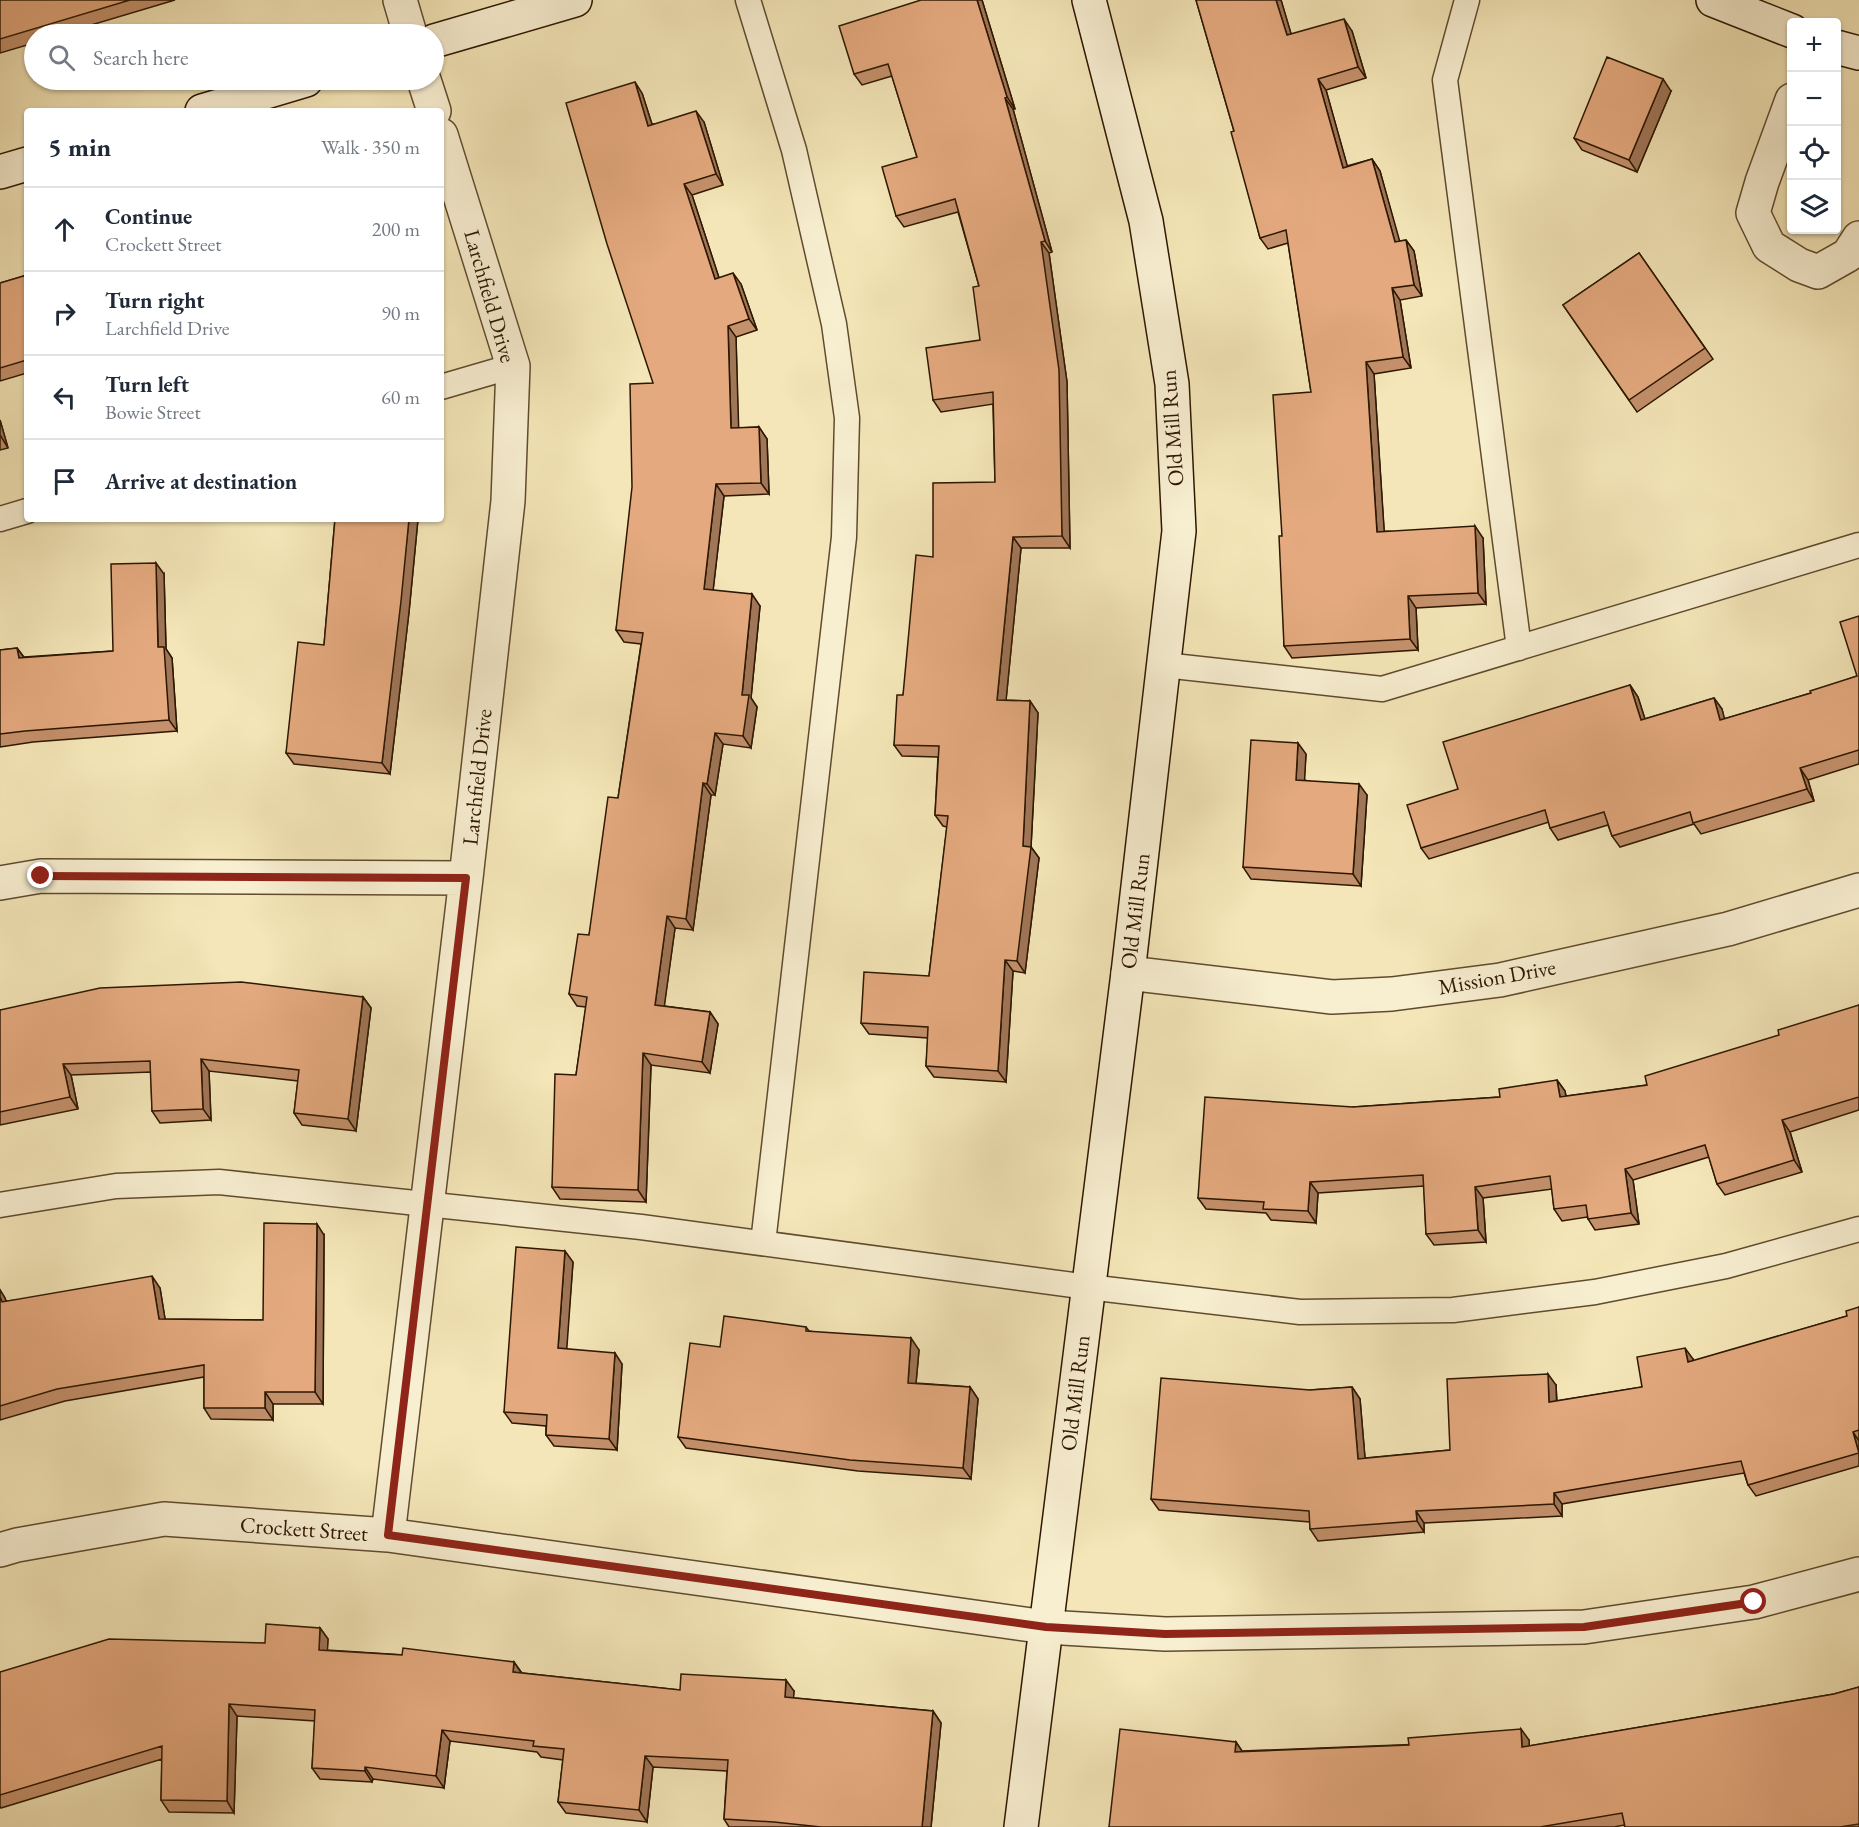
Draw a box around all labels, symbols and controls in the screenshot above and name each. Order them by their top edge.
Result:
map controls [1787,18,1841,234]
button: + [1787,18,1841,72]
search box [24,24,444,90]
icon: search [45,41,78,74]
text: Search here [93,43,188,72]
button: − [1787,72,1841,126]
button: locate [1787,126,1841,180]
text: 5 min [48,130,111,164]
text: Walk · 350 m [321,134,420,160]
button: layers [1787,180,1841,234]
text: Continue [105,202,192,231]
icon: ahead [48,213,81,246]
text: 200 m [372,216,420,242]
street label: Larchfield Drive [457,226,523,366]
text: Crockett Street [105,231,222,257]
text: Turn right [105,286,204,315]
icon: right [48,297,81,330]
text: 90 m [381,300,420,326]
text: Larchfield Drive [105,315,230,341]
street label: Old Mill Run [1153,368,1191,487]
text: Turn left [105,370,189,399]
icon: left [48,381,81,414]
text: 60 m [381,384,420,410]
text: Bowie Street [105,399,201,425]
icon: arrive [48,465,81,498]
text: Arrive at destination [105,467,297,496]
street label: Larchfield Drive [455,707,499,847]
street label: Old Mill Run [1113,851,1157,971]
route end [27,862,53,888]
street label: Mission Drive [1436,952,1558,1002]
street label: Old Mill Run [1053,1333,1097,1453]
street label: Crockett Street [239,1510,369,1548]
route start [1740,1588,1766,1614]

